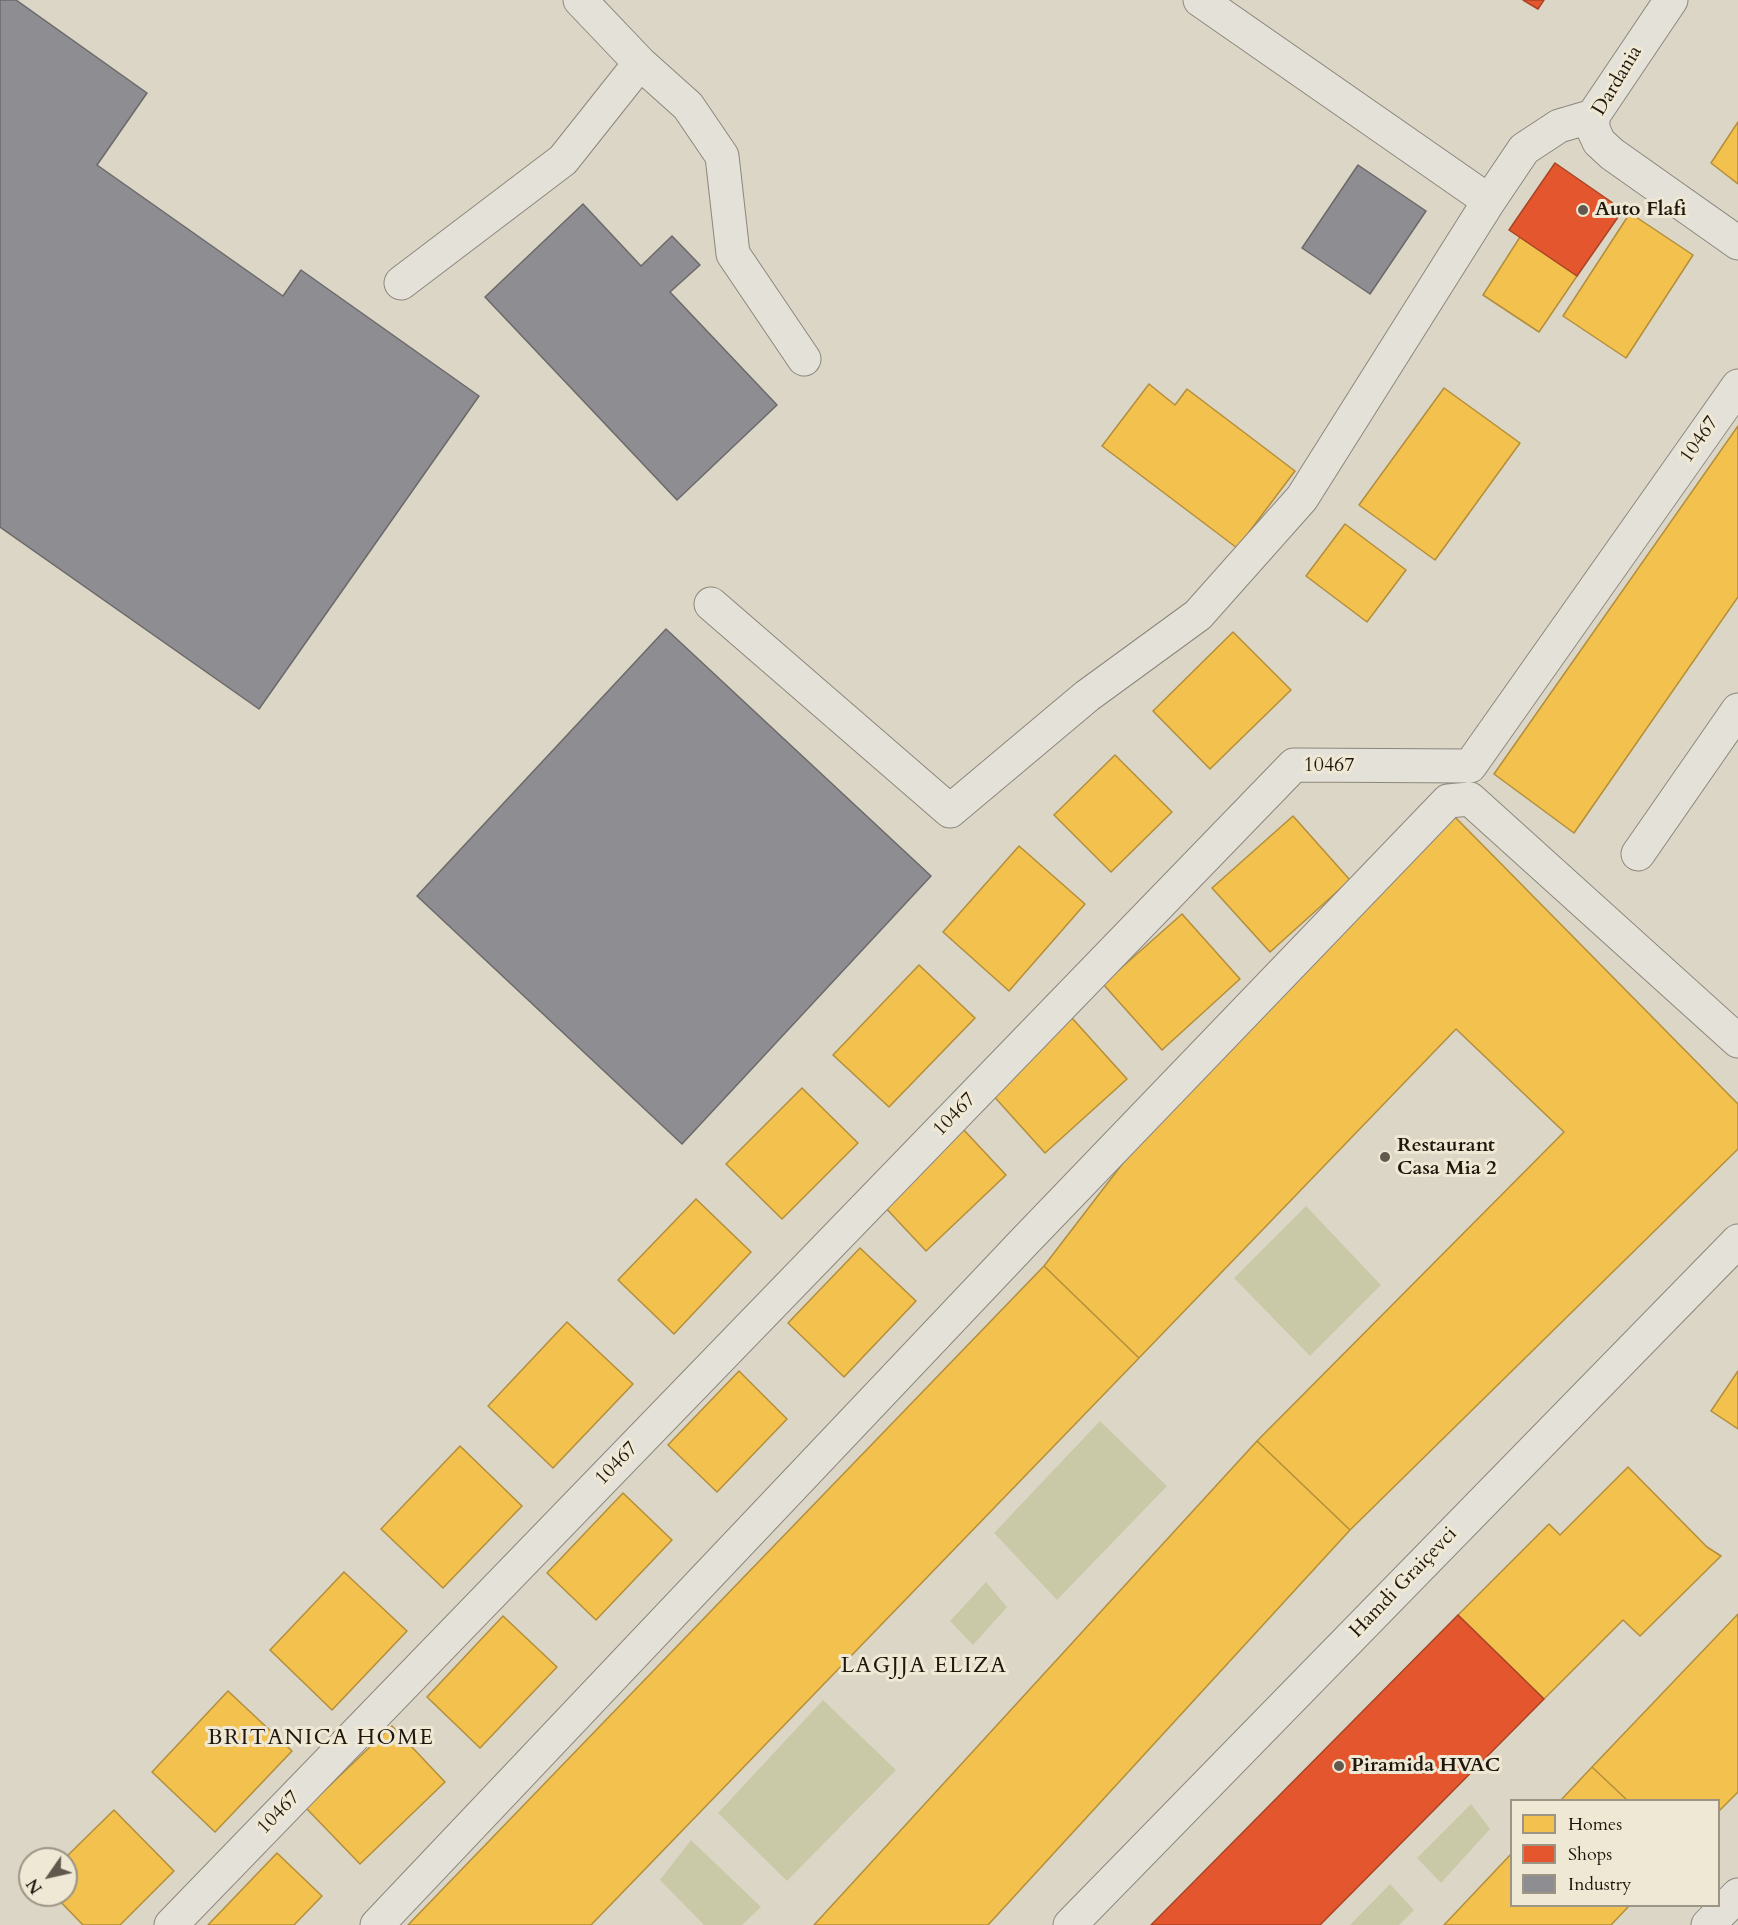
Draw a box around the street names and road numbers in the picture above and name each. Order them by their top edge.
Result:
street label: Dardania [1588,42,1648,120]
street label: 10467 [1675,412,1725,468]
street label: 10467 [1303,754,1355,778]
street label: 10467 [929,1088,981,1142]
street label: 10467 [591,1437,643,1491]
street label: Hamdi Graiçevci [1345,1523,1463,1643]
street label: 10467 [253,1786,305,1840]

